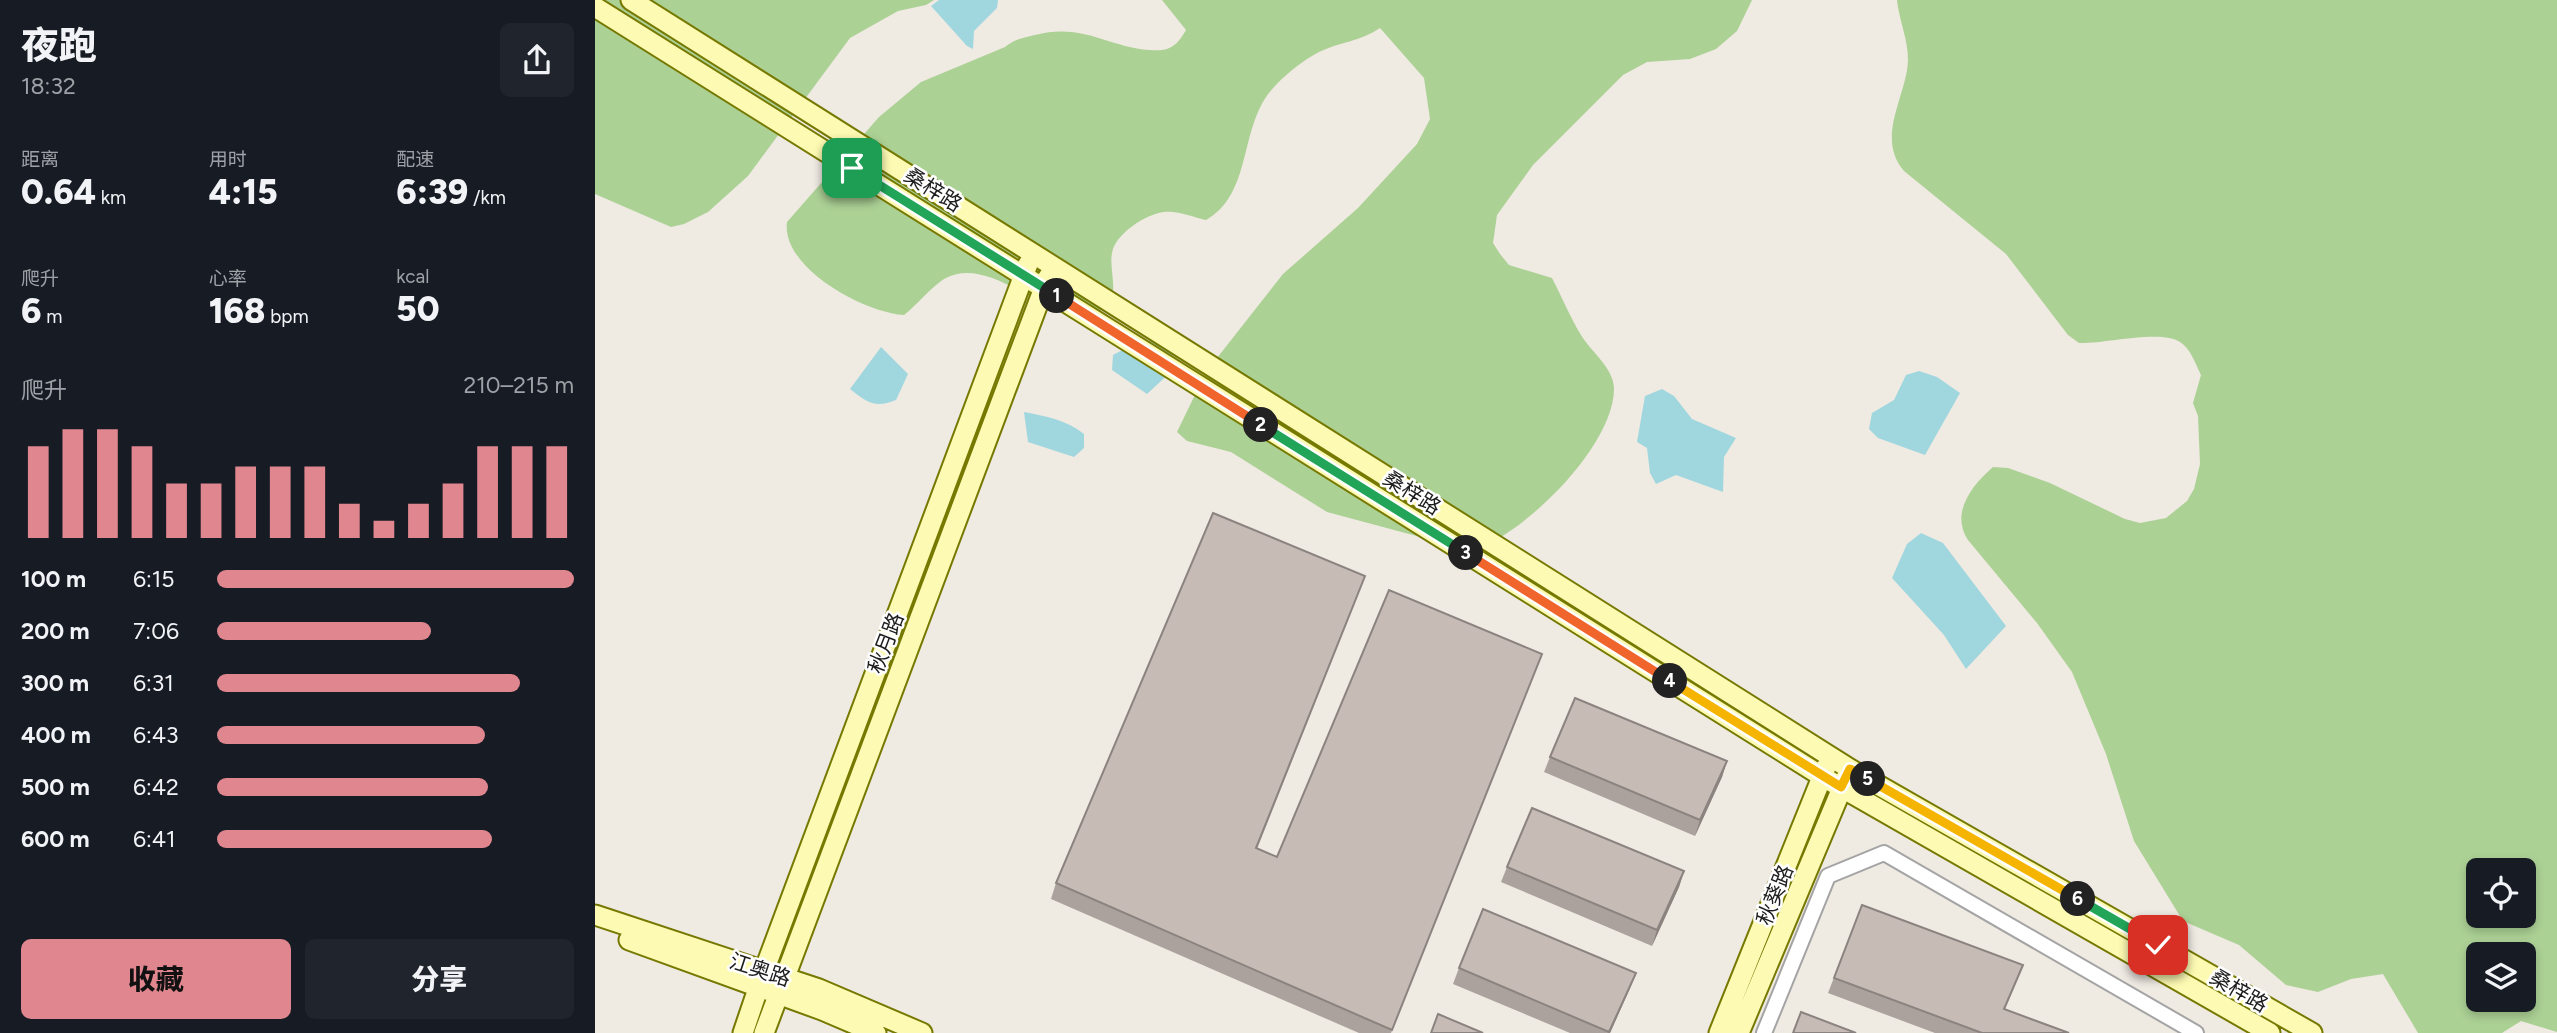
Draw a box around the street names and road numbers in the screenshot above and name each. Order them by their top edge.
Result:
street label: 桑梓路 [900,162,967,217]
street label: 桑梓路 [1379,465,1446,520]
street label: 秋月路 [863,609,908,677]
street label: 秋葵路 [1751,861,1798,929]
street label: 江奥路 [726,948,794,991]
street label: 桑梓路 [2206,964,2273,1017]

